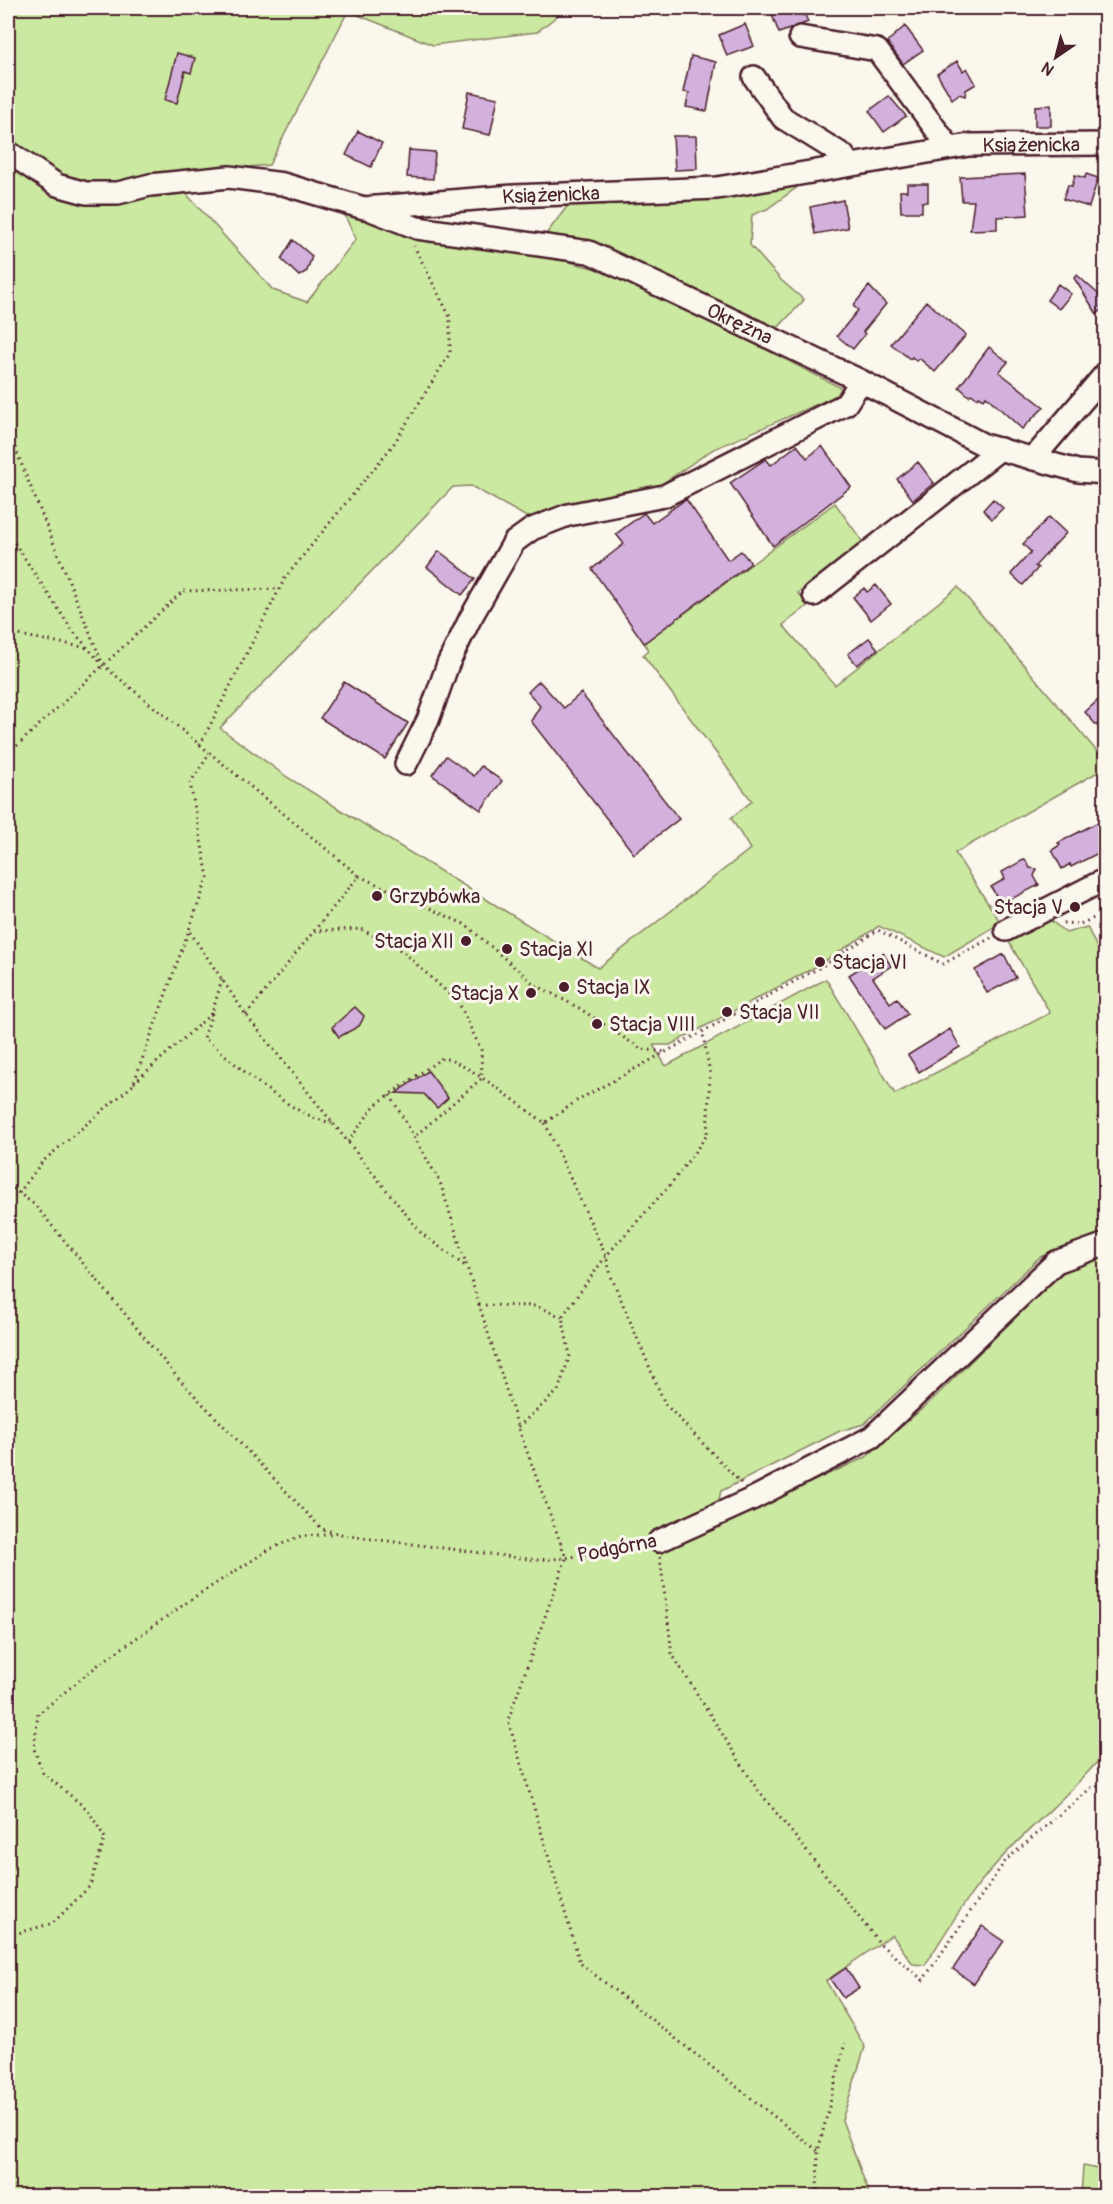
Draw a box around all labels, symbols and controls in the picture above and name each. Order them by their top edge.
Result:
north arrow [1026,27,1086,87]
text: N [1038,57,1058,80]
street label: Książenicka [982,132,1080,157]
street label: Książenicka [501,180,600,209]
street label: Okrężna [703,297,777,350]
place label: Grzybówka [389,884,480,909]
marker: Grzybówka [370,889,384,903]
place label: Stacja V [994,895,1063,920]
marker: Stacja V [1068,900,1082,914]
place label: Stacja XII [374,929,454,954]
marker: Stacja XII [459,934,473,948]
place label: Stacja XI [519,937,593,962]
marker: Stacja XI [500,942,514,956]
place label: Stacja VI [832,950,907,975]
marker: Stacja VI [813,955,827,969]
place label: Stacja IX [576,975,650,1000]
marker: Stacja IX [557,980,571,994]
place label: Stacja X [450,981,519,1006]
marker: Stacja X [524,986,538,1000]
place label: Stacja VII [739,1000,820,1025]
marker: Stacja VII [720,1005,734,1019]
place label: Stacja VIII [609,1012,695,1037]
marker: Stacja VIII [590,1017,604,1031]
street label: Podgórna [575,1528,659,1568]

